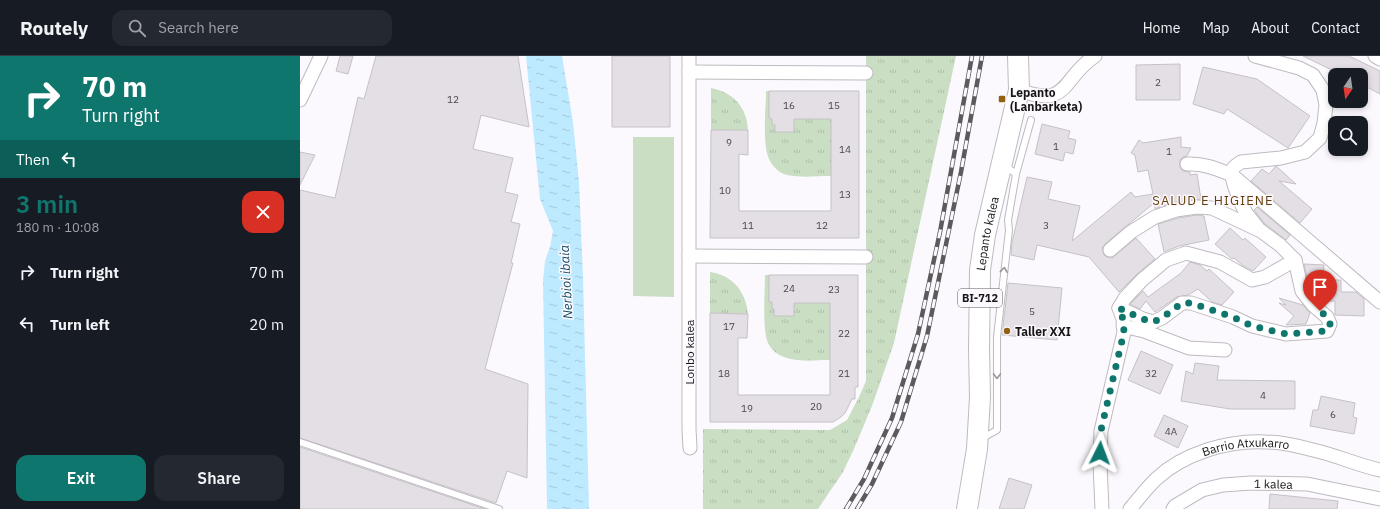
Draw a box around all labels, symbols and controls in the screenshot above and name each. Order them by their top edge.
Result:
search box [112,10,392,46]
text: Routely [20,16,88,40]
icon: search [126,17,148,39]
text: Search here [158,18,239,37]
text: Home [1143,19,1180,37]
text: Map [1202,19,1229,37]
text: About [1251,19,1289,37]
text: Contact [1311,19,1360,37]
text: 70 m [82,68,147,105]
north arrow [1328,68,1368,108]
map controls [1328,68,1368,156]
icon: right [16,72,68,124]
house number: 2 [1155,76,1161,89]
place label: Lepanto (Lanbarketa) [1010,85,1082,114]
house number: 12 [447,93,459,106]
marker: Lepanto (Lanbarketa) [997,94,1007,104]
house number: 16 [783,99,795,112]
house number: 15 [828,99,840,112]
text: Turn right [82,104,160,127]
button: search [1328,116,1368,156]
house number: 9 [726,136,732,149]
house number: 1 [1053,140,1059,153]
house number: 14 [839,143,851,156]
house number: 1 [1166,145,1172,158]
icon: left [58,148,80,170]
text: Then [16,150,50,169]
house number: 10 [719,184,731,197]
text: 3 min [16,188,78,220]
house number: 13 [839,188,851,201]
button: close [242,191,284,233]
district label: SALUD E HIGIENE [1152,192,1274,209]
street label: Lepanto kalea [972,194,1001,272]
text: 180 m · 10:08 [16,219,99,236]
house number: 11 [742,219,754,232]
house number: 12 [816,219,828,232]
house number: 3 [1043,219,1049,232]
water label: Nerbioi ibaia [556,244,576,320]
icon: right [16,261,38,283]
text: Turn right [50,263,119,282]
text: 70 m [249,263,284,282]
one-way arrow [1000,267,1009,273]
pin [1303,270,1337,311]
icon: arrive [1309,276,1331,298]
house number: 24 [783,282,795,295]
house number: 23 [828,283,840,296]
road number: BI-712 [958,289,1002,307]
house number: 5 [1029,305,1035,318]
icon: left [16,313,38,335]
text: Turn left [50,315,110,334]
text: 20 m [249,315,284,334]
street label: Lonbo kalea [682,319,697,384]
house number: 17 [723,320,735,333]
place label: Taller XXI [1015,324,1071,339]
marker: Taller XXI [1002,326,1012,336]
house number: 22 [838,327,850,340]
house number: 18 [718,367,730,380]
house number: 21 [838,367,850,380]
house number: 32 [1145,367,1157,380]
one-way arrow [993,373,1001,379]
house number: 4 [1260,389,1266,402]
house number: 20 [810,400,822,413]
house number: 19 [741,402,753,415]
house number: 6 [1330,408,1336,421]
house number: 4A [1165,425,1178,438]
position arrow [1079,432,1121,474]
street label: Barrio Atxukarro [1200,434,1291,459]
button: Exit [16,455,146,501]
button: Share [154,455,284,501]
street label: 1 kalea [1254,476,1294,491]

